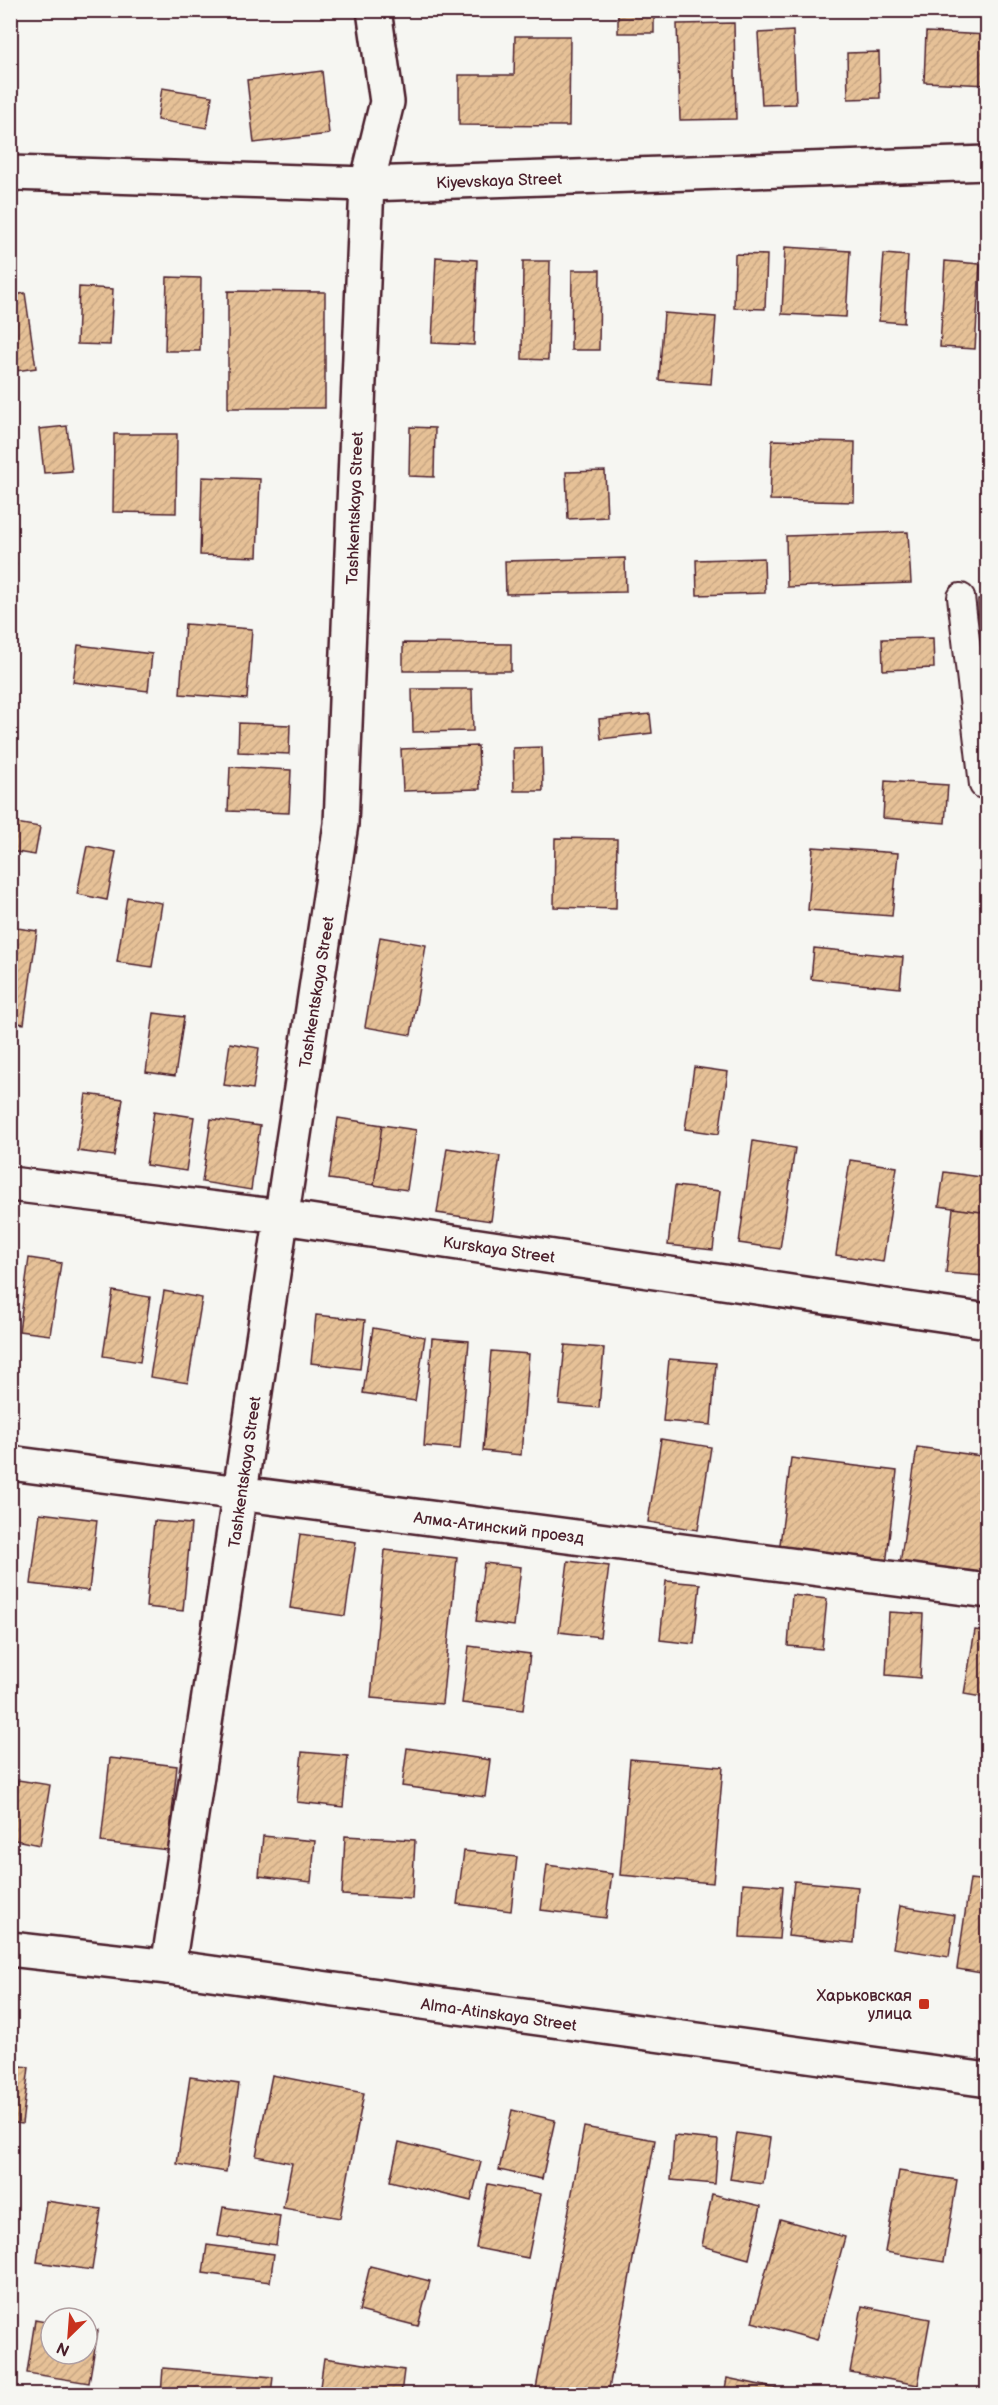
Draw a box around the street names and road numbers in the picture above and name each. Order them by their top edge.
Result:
street label: Kiyevskaya Street [436,170,562,193]
street label: Tashkentskaya Street [343,431,368,585]
street label: Tashkentskaya Street [296,915,339,1069]
street label: Kurskaya Street [442,1233,556,1268]
street label: Tashkentskaya Street [225,1395,266,1549]
street label: Алма-Атинский проезд [412,1508,585,1548]
street label: Alma-Atinskaya Street [420,1995,578,2036]

